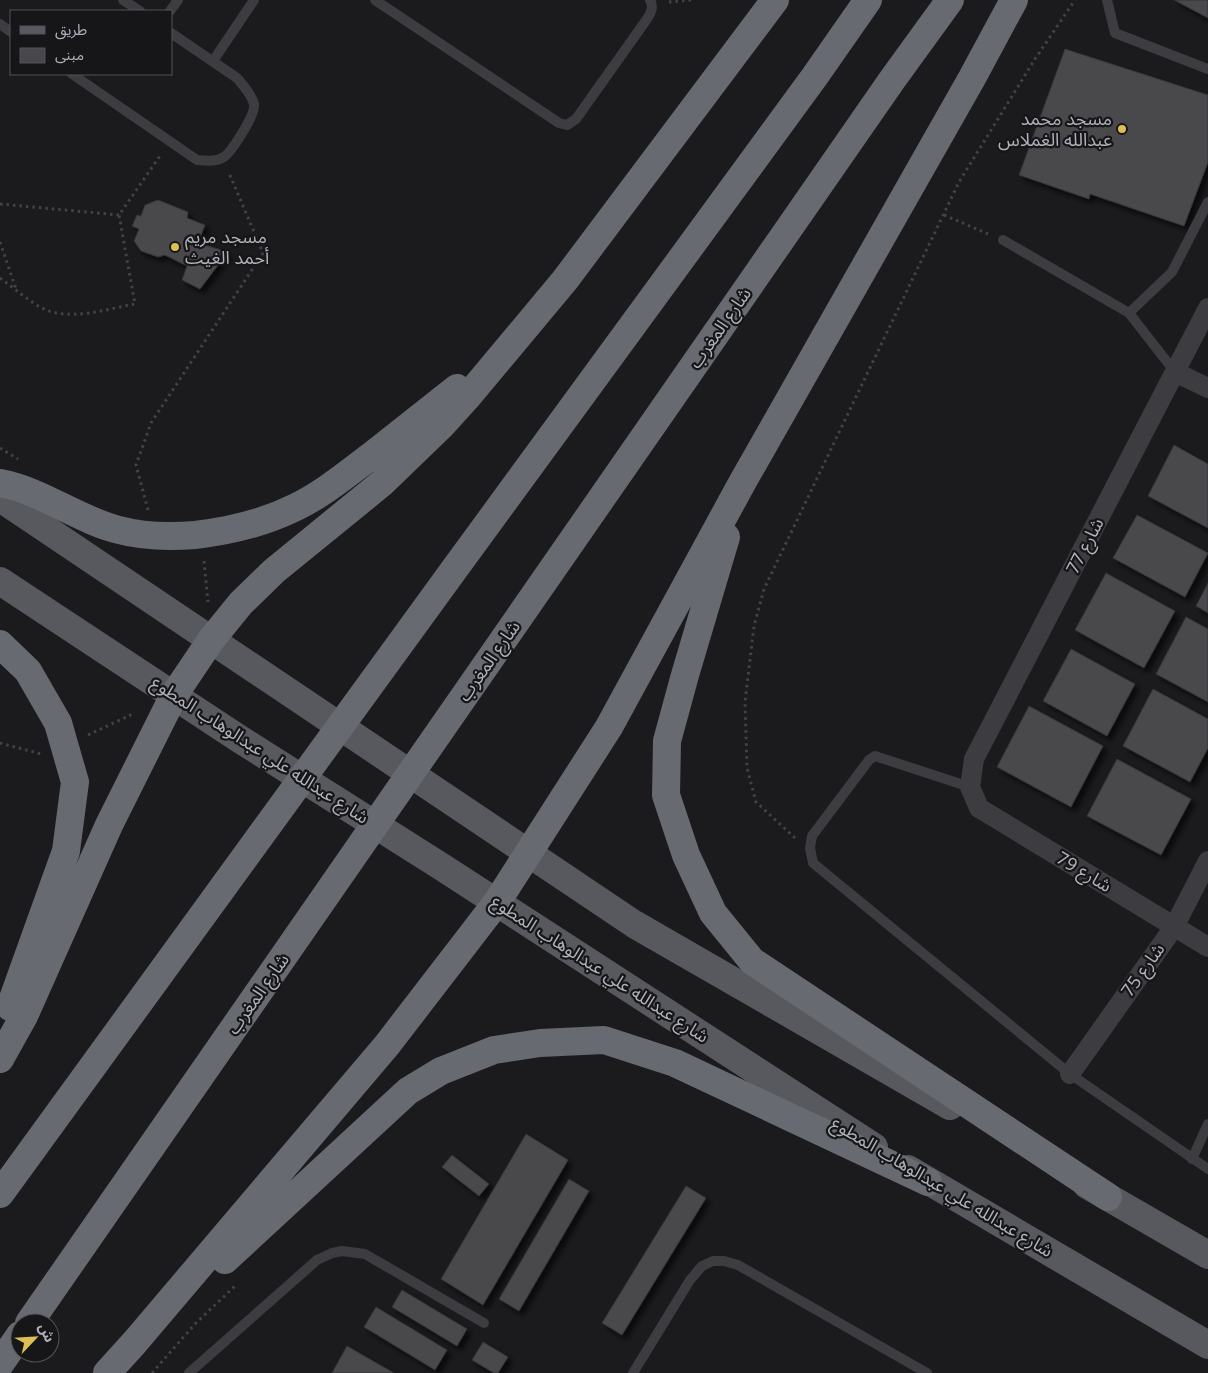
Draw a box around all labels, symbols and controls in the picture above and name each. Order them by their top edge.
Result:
legend [10,10,172,75]
text: طريق [55,19,87,40]
text: مبنى [55,44,84,64]
place label: مسجد محمد عبدالله الغملاس [998,106,1112,151]
marker: مسجد محمد عبدالله الغملاس [1116,123,1128,135]
place label: مسجد مريم أحمد الغيث [185,224,269,269]
marker: مسجد مريم أحمد الغيث [169,241,181,253]
street label: شارع المغرب [683,282,758,374]
street label: شارع 77 [1060,513,1111,579]
street label: شارع المغرب [452,615,527,707]
street label: شارع عبدالله علي عبدالوهاب المطوع [145,670,374,831]
street label: شارع 79 [1051,845,1117,900]
street label: شارع عبدالله علي عبدالوهاب المطوع [485,889,714,1050]
street label: شارع 75 [1115,938,1172,1003]
street label: شارع المغرب [221,948,296,1040]
street label: شارع عبدالله علي عبدالوهاب المطوع [826,1110,1058,1265]
north arrow [10,1313,60,1363]
text: ش [35,1320,60,1345]

